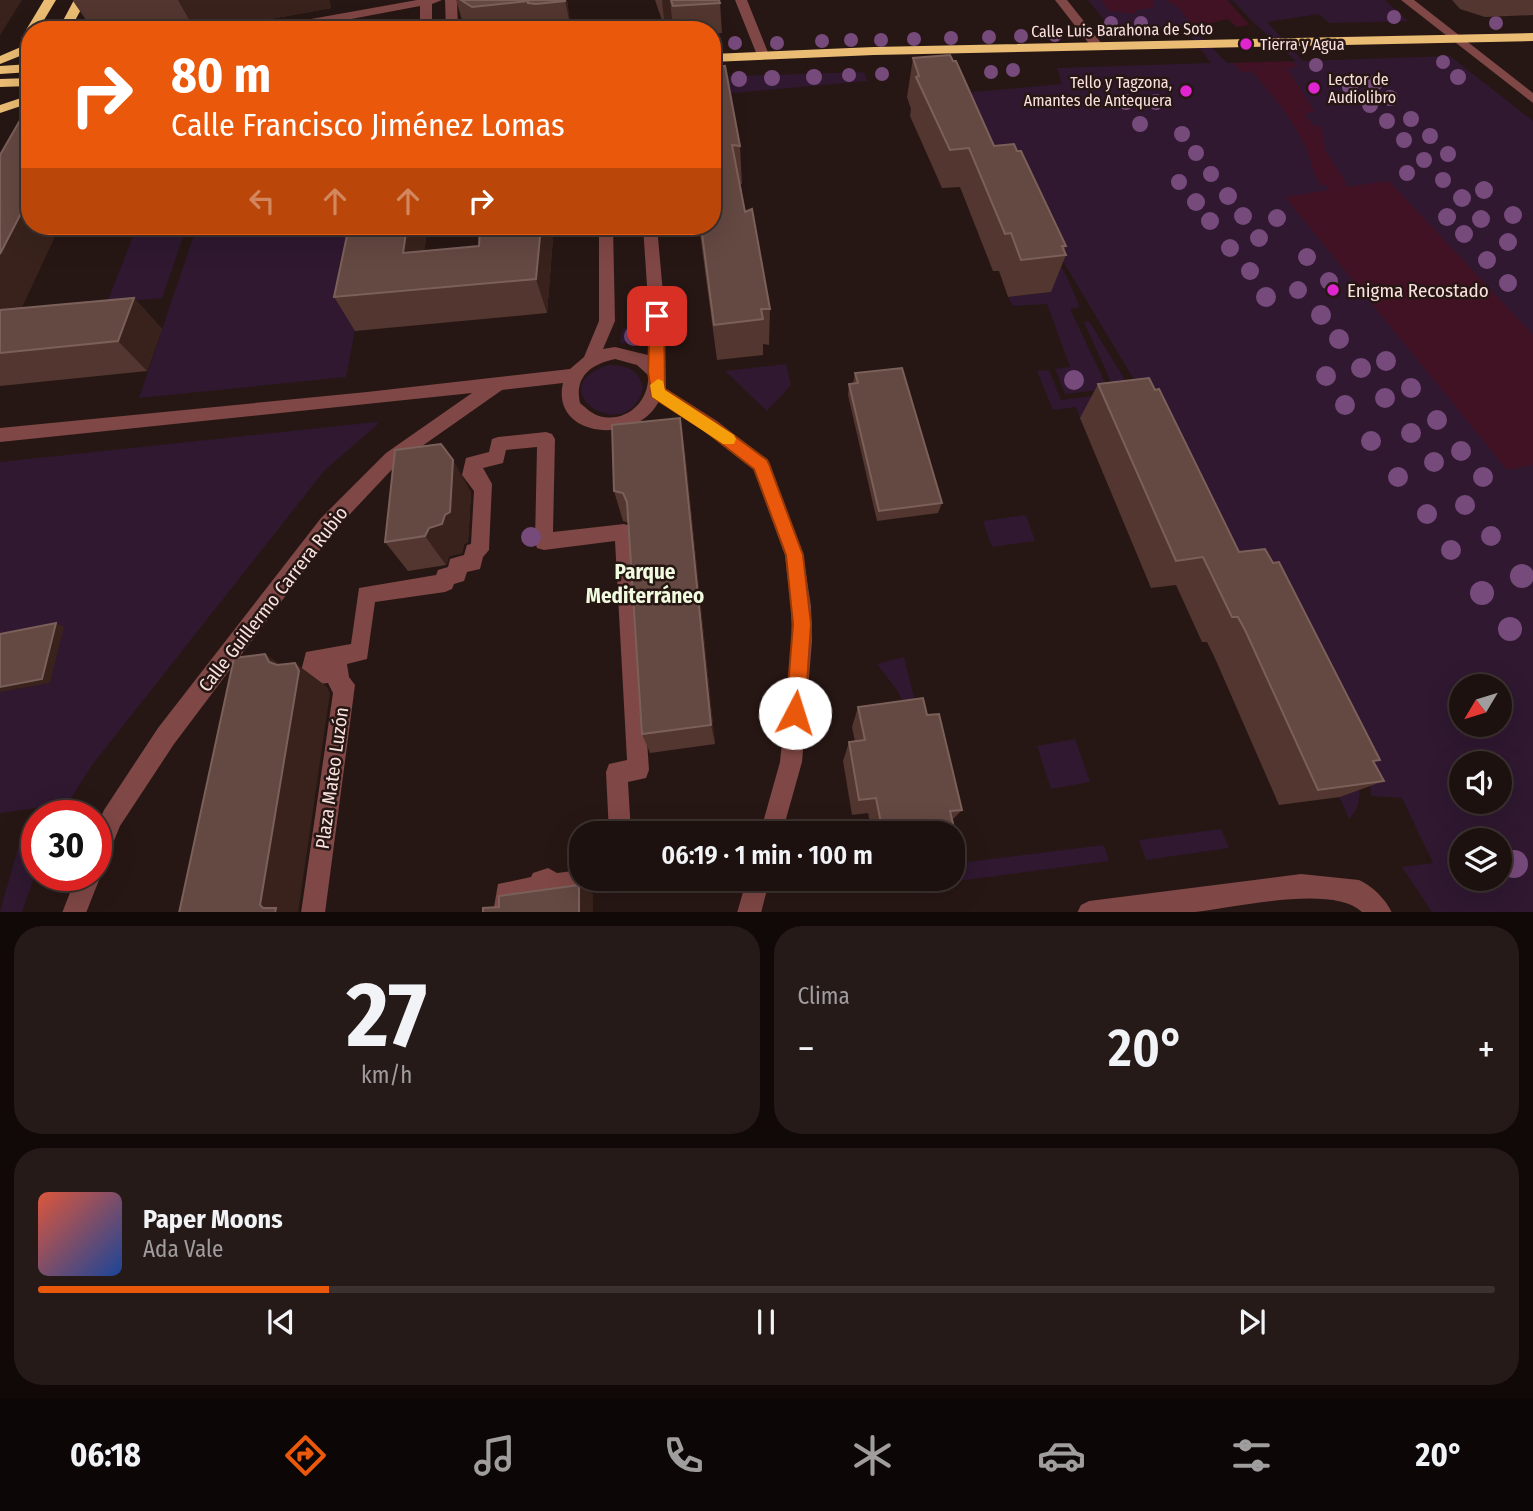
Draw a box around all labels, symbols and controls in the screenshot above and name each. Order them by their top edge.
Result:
street label: Calle Luis Barahona de Soto [1031,19,1213,41]
place label: Tierra y Agua [1260,35,1345,54]
marker: Tierra y Agua [1238,36,1254,52]
text: 80 m [171,46,271,105]
icon: right [56,49,147,140]
place label: Lector de Audiolibro [1328,70,1396,107]
place label: Tello y Tagzona, Amantes de Antequera [1024,73,1172,110]
marker: Lector de Audiolibro [1306,80,1322,96]
marker: Tello y Tagzona, Amantes de Antequera [1178,83,1194,99]
text: Calle Francisco Jiménez Lomas [171,106,565,144]
icon: left [243,182,281,220]
icon: ahead [316,182,354,220]
icon: ahead [389,182,427,220]
icon: right [462,182,500,220]
place label: Enigma Recostado [1347,279,1489,302]
marker: Enigma Recostado [1325,282,1341,298]
pin [627,286,687,346]
icon: arrive [638,297,676,335]
street label: Calle Guillermo Carrera Rubio [193,502,353,696]
district label: Parque Mediterráneo [586,559,704,609]
north arrow [1449,674,1512,737]
map controls [1449,674,1512,891]
position arrow [758,676,832,750]
street label: Plaza Mateo Luzón [311,706,353,850]
button: sound [1449,751,1512,814]
speed limit sign: 30 [21,800,112,891]
button: layers [1449,828,1512,891]
text: 06:19 · 1 min · 100 m [661,840,873,871]
text: 27 [347,961,427,1070]
text: Clima [798,982,850,1010]
text: 20° [1108,1017,1184,1080]
text: − [798,1026,815,1072]
text: + [1478,1026,1495,1072]
text: km/h [361,1061,412,1089]
text: Paper Moons [143,1204,283,1235]
text: Ada Vale [143,1235,223,1263]
icon: previous [262,1303,300,1341]
icon: pause [747,1303,785,1341]
icon: next [1233,1303,1271,1341]
icon: directions [281,1431,330,1480]
icon: music [470,1431,519,1480]
icon: phone [659,1431,708,1480]
icon: climate [848,1431,897,1480]
icon: car [1037,1431,1086,1480]
icon: filters [1227,1431,1276,1480]
text: 06:18 [70,1436,141,1474]
text: 20° [1416,1436,1463,1474]

